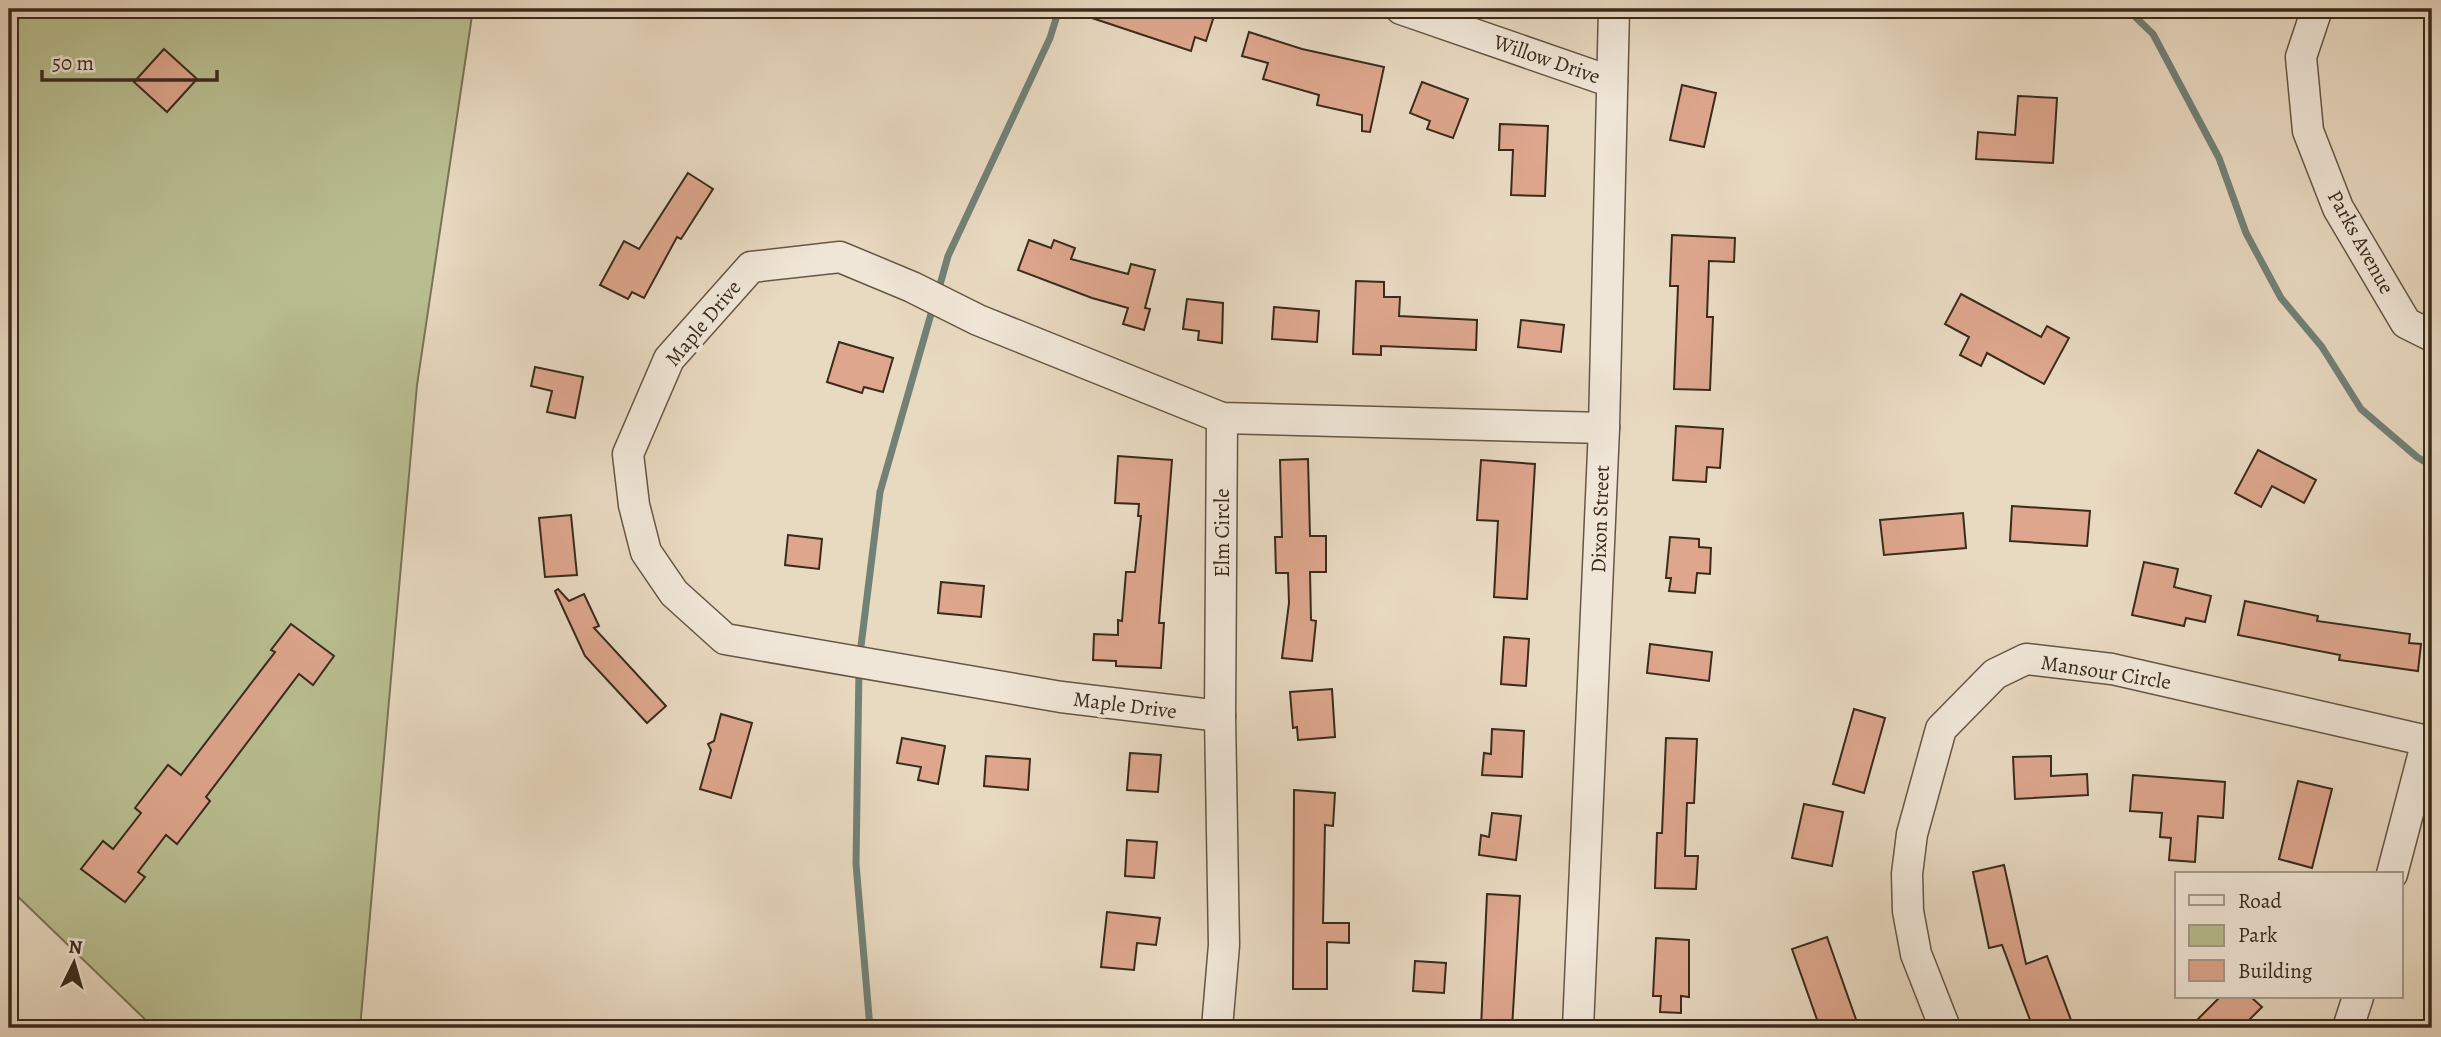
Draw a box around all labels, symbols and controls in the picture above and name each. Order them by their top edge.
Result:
street label: Willow Drive [1489,27,1604,90]
scale bar [42,38,217,82]
text: 50 m [52,49,94,77]
street label: Parks Avenue [2321,185,2401,299]
street label: Maple Drive [659,274,747,372]
street label: Dixon Street [1584,464,1616,573]
street label: Elm Circle [1208,488,1236,578]
street label: Mansour Circle [2039,648,2173,696]
street label: Maple Drive [1072,685,1178,725]
legend [2175,872,2402,998]
text: Road [2238,887,2282,915]
text: Park [2238,921,2278,949]
north arrow [38,928,108,998]
text: N [67,934,84,961]
text: Building [2238,957,2313,985]

